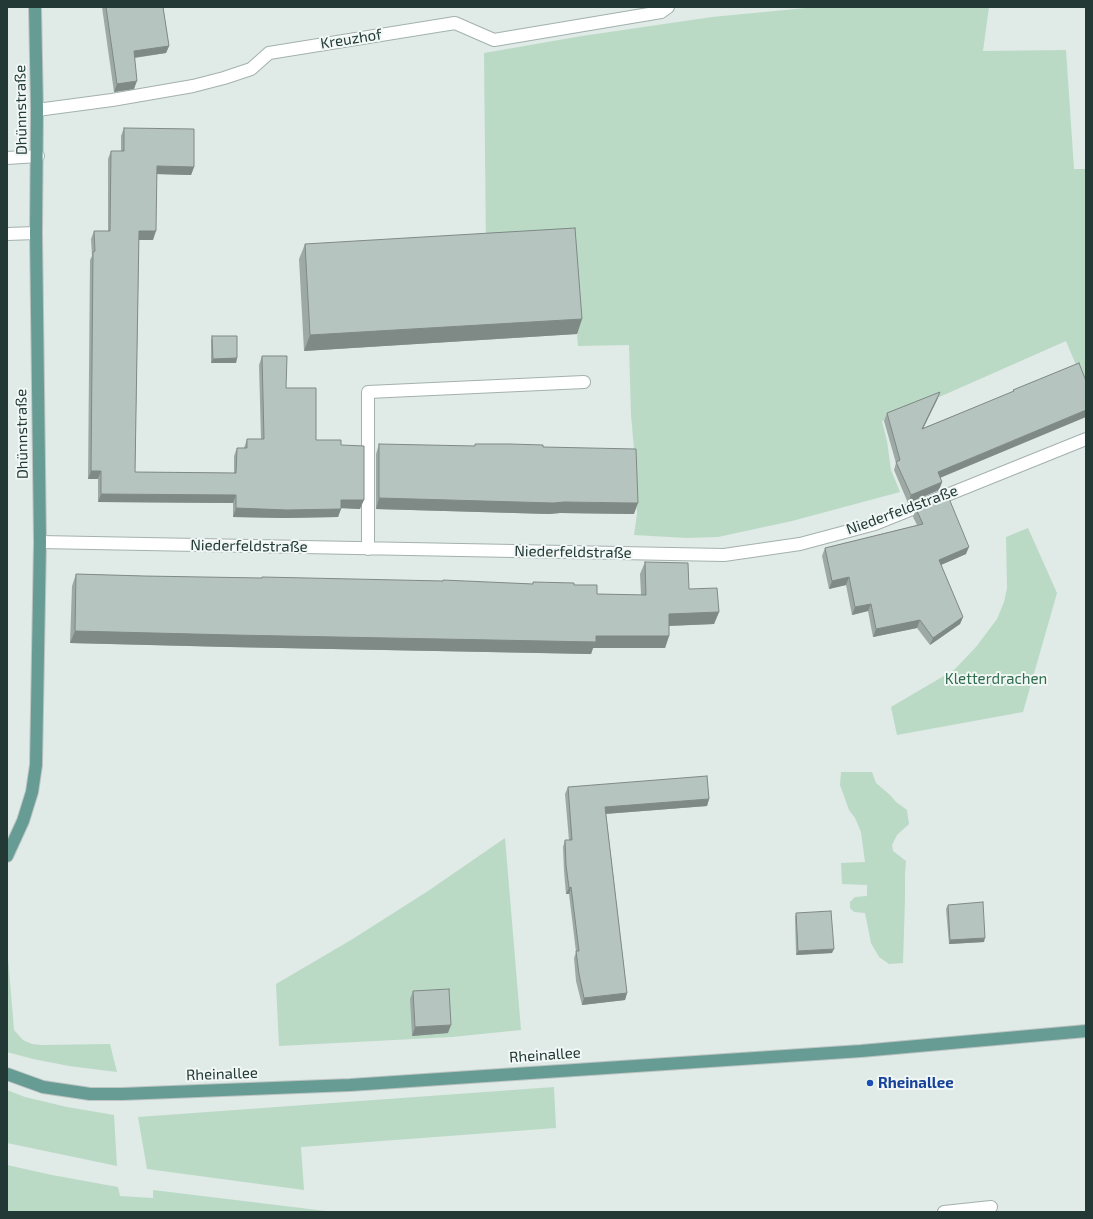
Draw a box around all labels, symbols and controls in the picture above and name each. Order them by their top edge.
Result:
street label: Kreuzhof [319,25,383,53]
street label: Dhünnstraße [11,65,31,155]
street label: Dhünnstraße [12,389,32,479]
street label: Niederfeldstraße [844,481,960,539]
street label: Niederfeldstraße [190,536,308,556]
street label: Niederfeldstraße [514,542,632,562]
park label: Kletterdrachen [945,670,1047,688]
street label: Rheinallee [509,1044,581,1066]
street label: Rheinallee [186,1064,258,1084]
place label: Rheinallee [878,1074,954,1092]
marker: Rheinallee [865,1078,875,1088]

